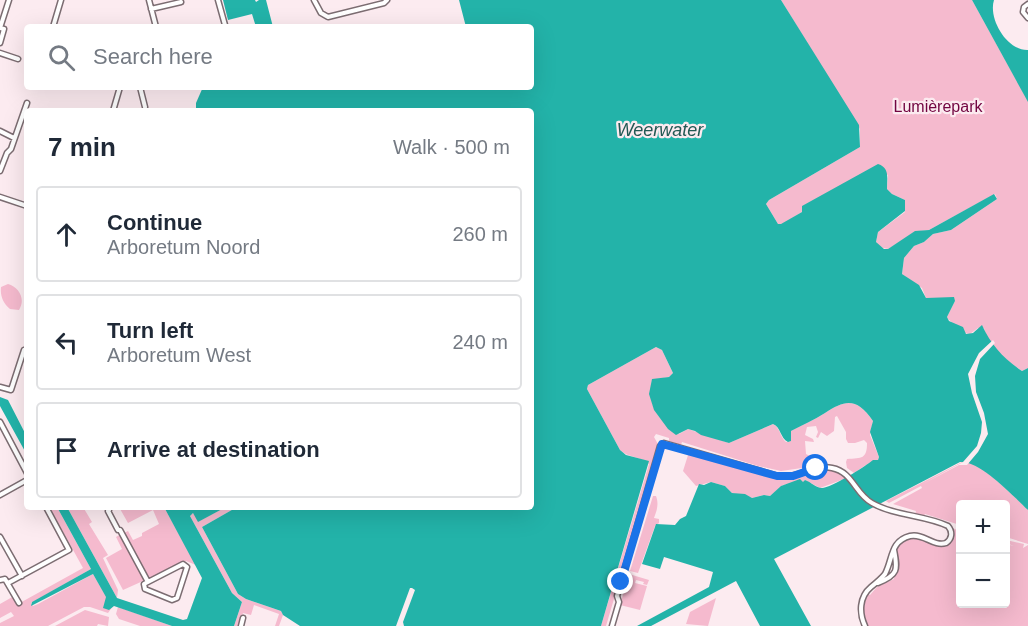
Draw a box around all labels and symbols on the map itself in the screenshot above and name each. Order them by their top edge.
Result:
park label: Lumièrepark [894,98,983,115]
water label: Weerwater [617,120,704,140]
route start [802,454,828,480]
route end [607,568,633,594]

